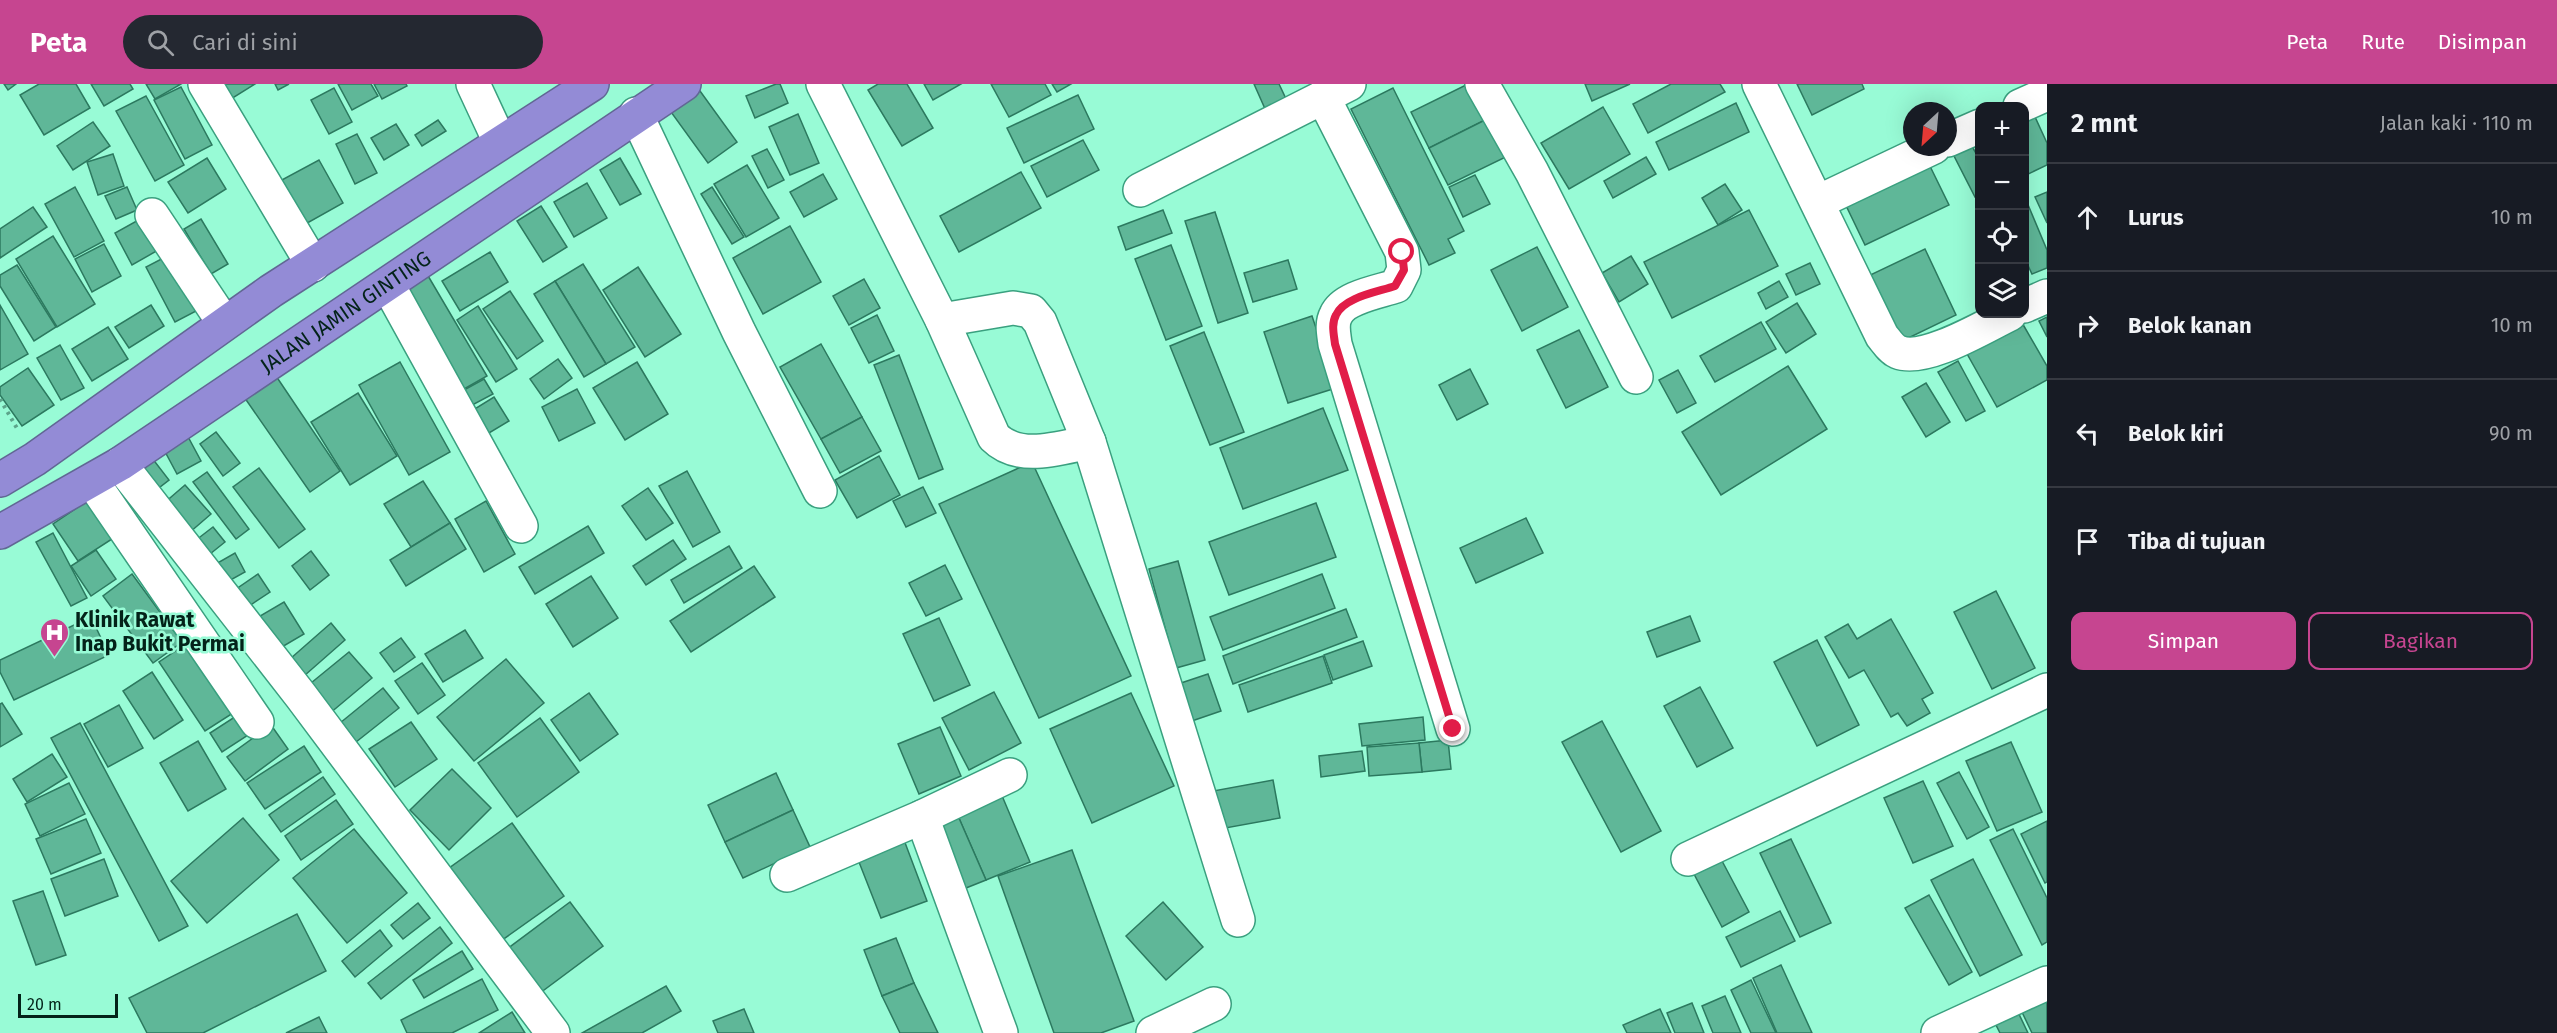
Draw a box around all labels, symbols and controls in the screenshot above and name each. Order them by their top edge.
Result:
search box [123,15,543,69]
text: Peta [30,26,87,59]
icon: search [144,26,177,59]
text: Cari di sini [192,29,298,56]
text: Peta [2286,29,2328,55]
text: Rute [2361,29,2405,55]
text: Disimpan [2438,29,2527,55]
north arrow [1903,102,1957,156]
map controls [1975,102,2029,318]
button: + [1975,102,2029,156]
text: 2 mnt [2071,108,2138,139]
text: Jalan kaki · 110 m [2380,111,2533,135]
button: − [1975,156,2029,210]
icon: ahead [2071,201,2104,234]
text: Lurus [2128,204,2184,231]
text: 10 m [2491,205,2533,229]
button: locate [1975,210,2029,264]
route start [1388,238,1414,264]
street label: JALAN JAMIN GINTING [255,245,436,379]
button: layers [1975,264,2029,318]
icon: right [2071,309,2104,342]
text: Belok kanan [2128,312,2252,339]
text: 10 m [2491,313,2533,337]
icon: left [2071,417,2104,450]
text: Belok kiri [2128,420,2224,447]
text: 90 m [2489,421,2533,445]
icon: arrive [2071,525,2104,558]
text: Tiba di tujuan [2128,528,2265,555]
place label: Klinik Rawat Inap Bukit Permai [75,607,245,657]
button: Simpan [2071,612,2296,670]
button: Bagikan [2308,612,2533,670]
hospital icon: Klinik Rawat Inap Bukit Permai [38,616,70,658]
route end [1439,715,1465,741]
scale bar [18,991,118,1018]
text: 20 m [27,995,62,1014]

